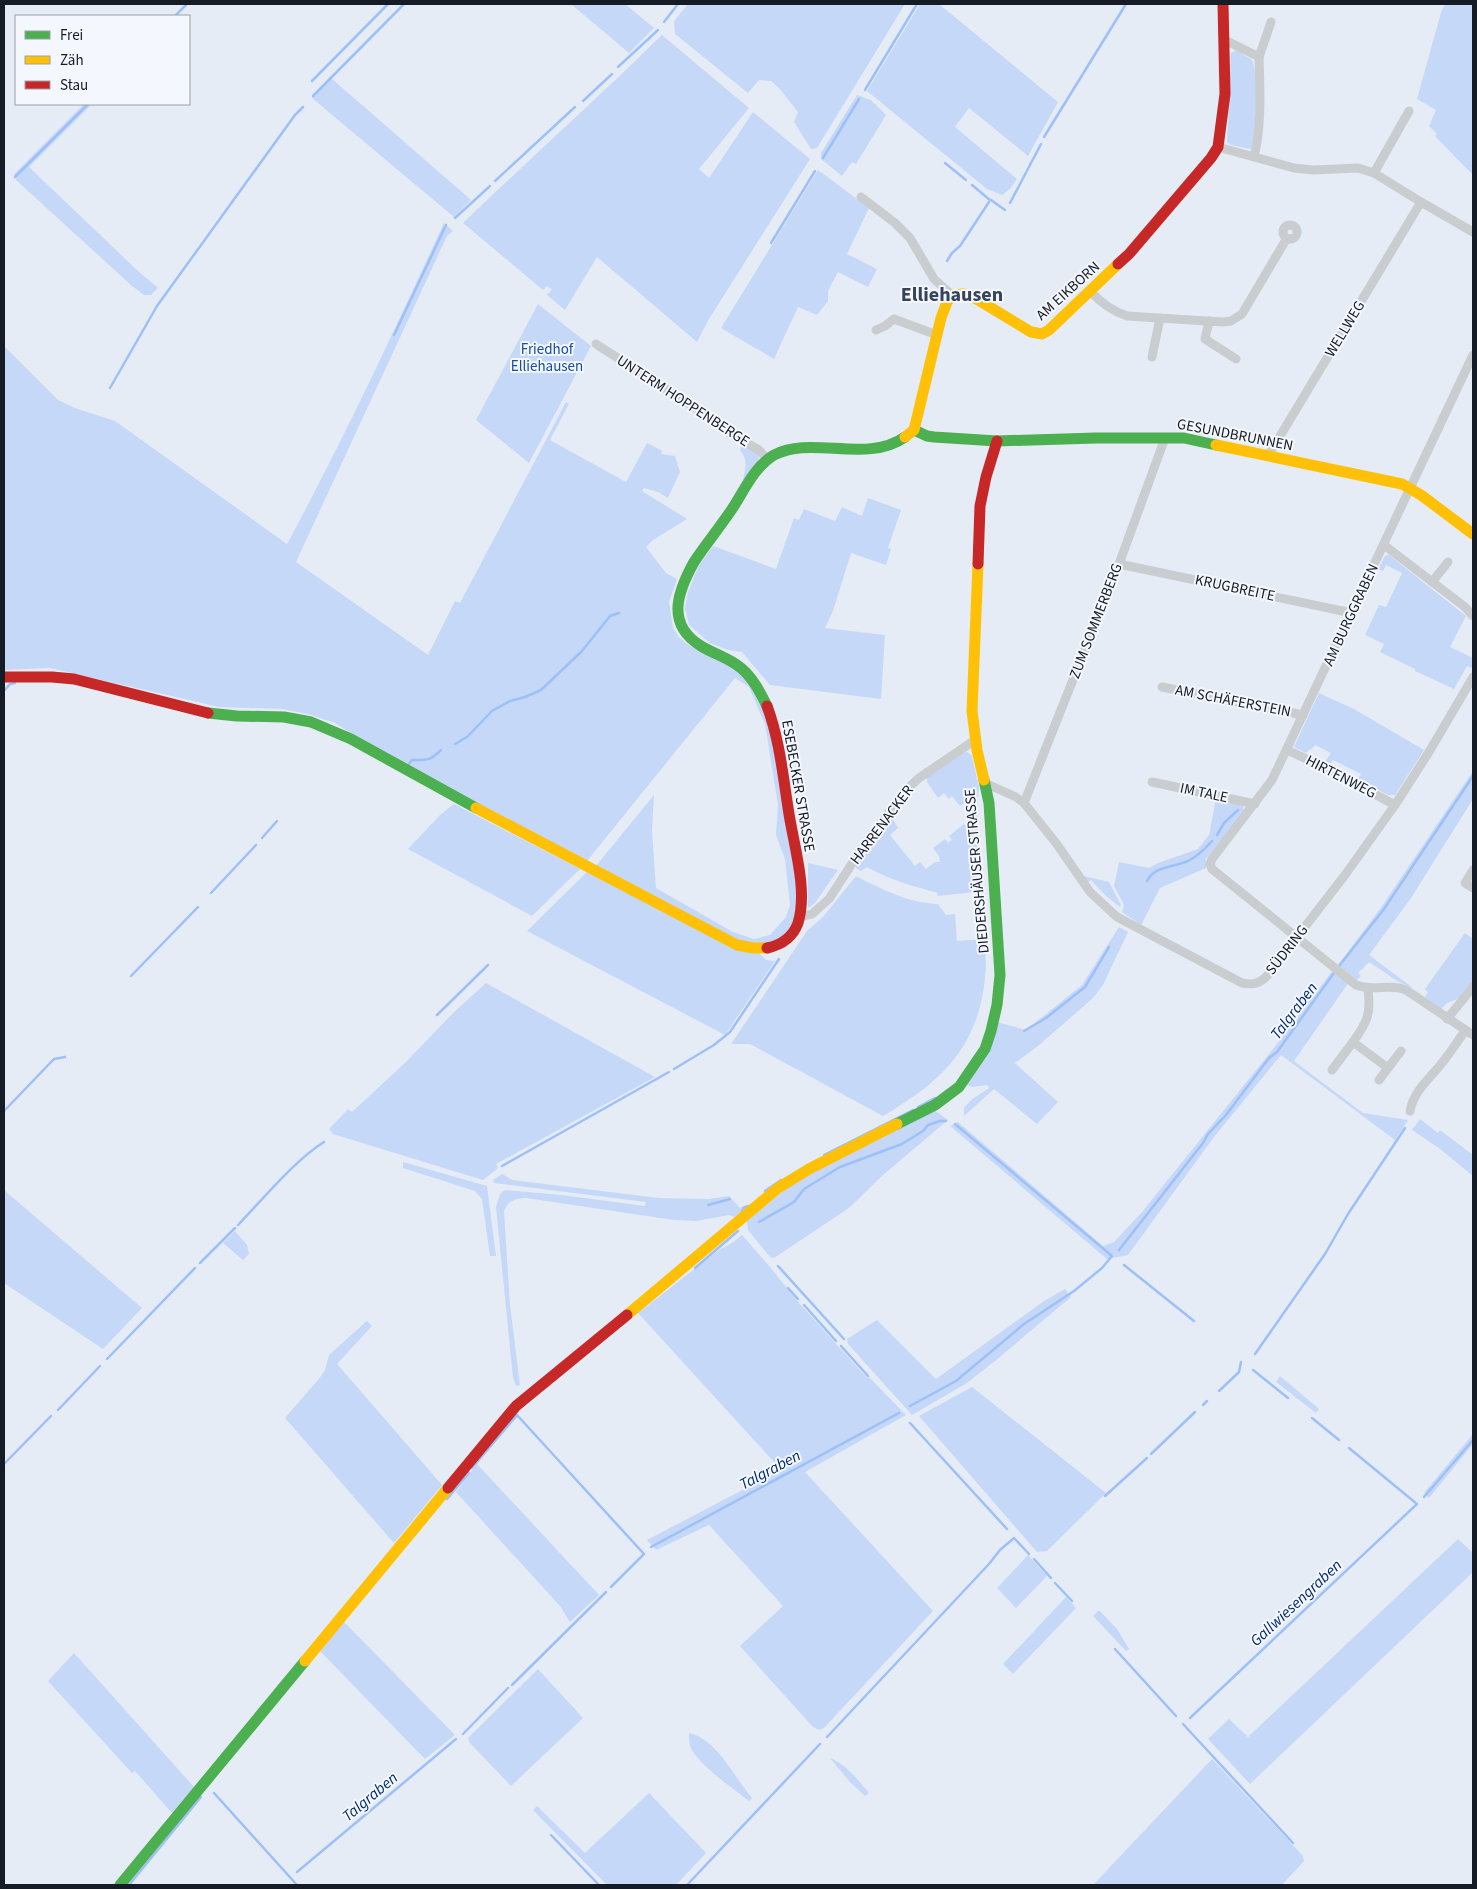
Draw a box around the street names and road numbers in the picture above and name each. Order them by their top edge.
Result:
street label: AM EIKBORN [1031,257,1105,325]
street label: WELLWEG [1320,297,1370,361]
street label: UNTERM HOPPENBERGE [612,350,754,452]
street label: GESUNDBRUNNEN [1175,413,1295,457]
street label: ZUM SOMMERBERG [1064,560,1128,682]
street label: AM BURGGRABEN [1318,560,1384,670]
street label: KRUGBREITE [1193,569,1277,607]
street label: AM SCHÄFERSTEIN [1173,679,1293,723]
street label: ESEBECKER STRASSE [776,719,820,854]
street label: HIRTENWEG [1302,750,1380,804]
street label: IM TALE [1178,778,1230,808]
street label: HARRENACKER [845,781,919,869]
street label: DIEDERSHÄUSER STRASSE [959,788,995,954]
street label: SÜDRING [1261,921,1313,979]

